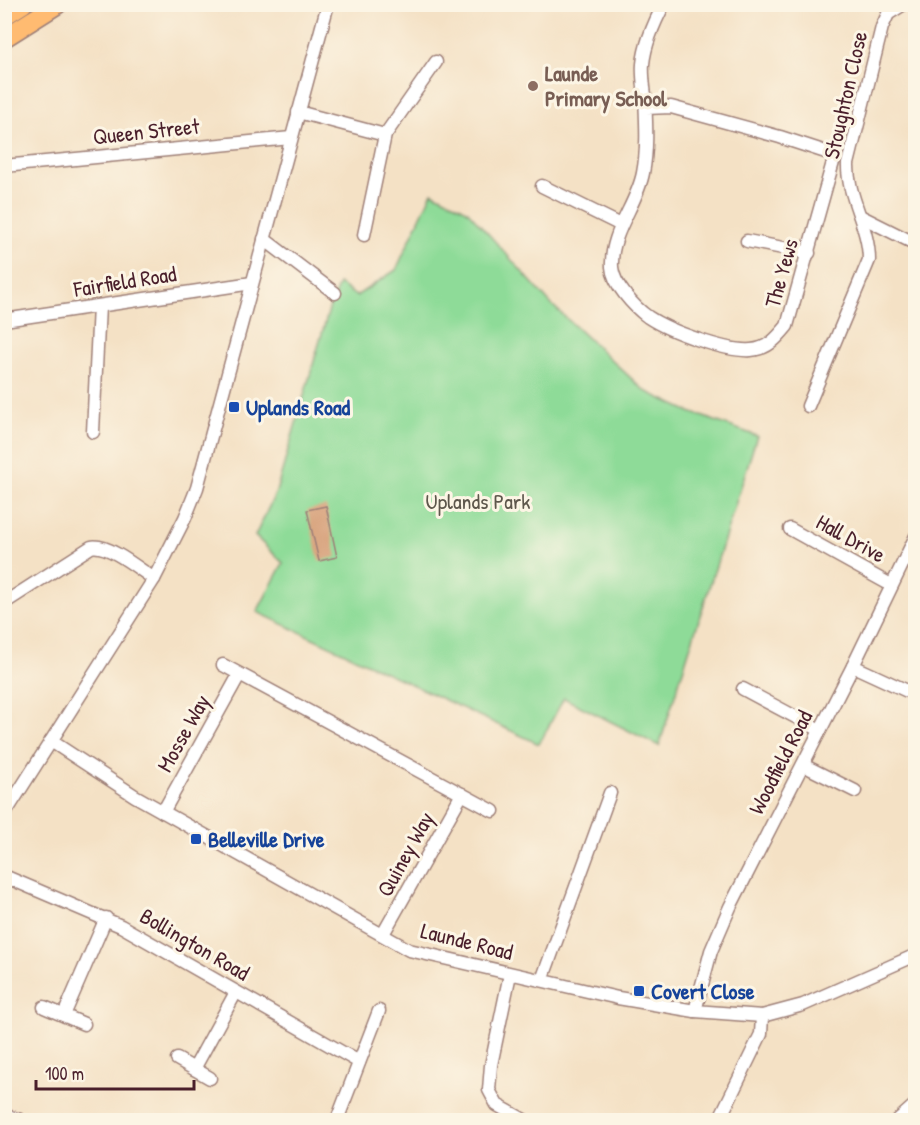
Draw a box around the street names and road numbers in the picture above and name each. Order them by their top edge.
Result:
street label: Stoughton Close [816,28,874,162]
street label: Queen Street [91,110,201,152]
street label: The Yews [757,235,805,311]
street label: Fairfield Road [71,258,179,304]
street label: Hall Drive [811,507,891,569]
street label: Mosse Way [149,689,217,777]
street label: Woodfield Road [741,704,819,819]
street label: Quiney Way [369,806,441,902]
street label: Bollington Road [135,901,256,988]
street label: Launde Road [418,915,517,967]

